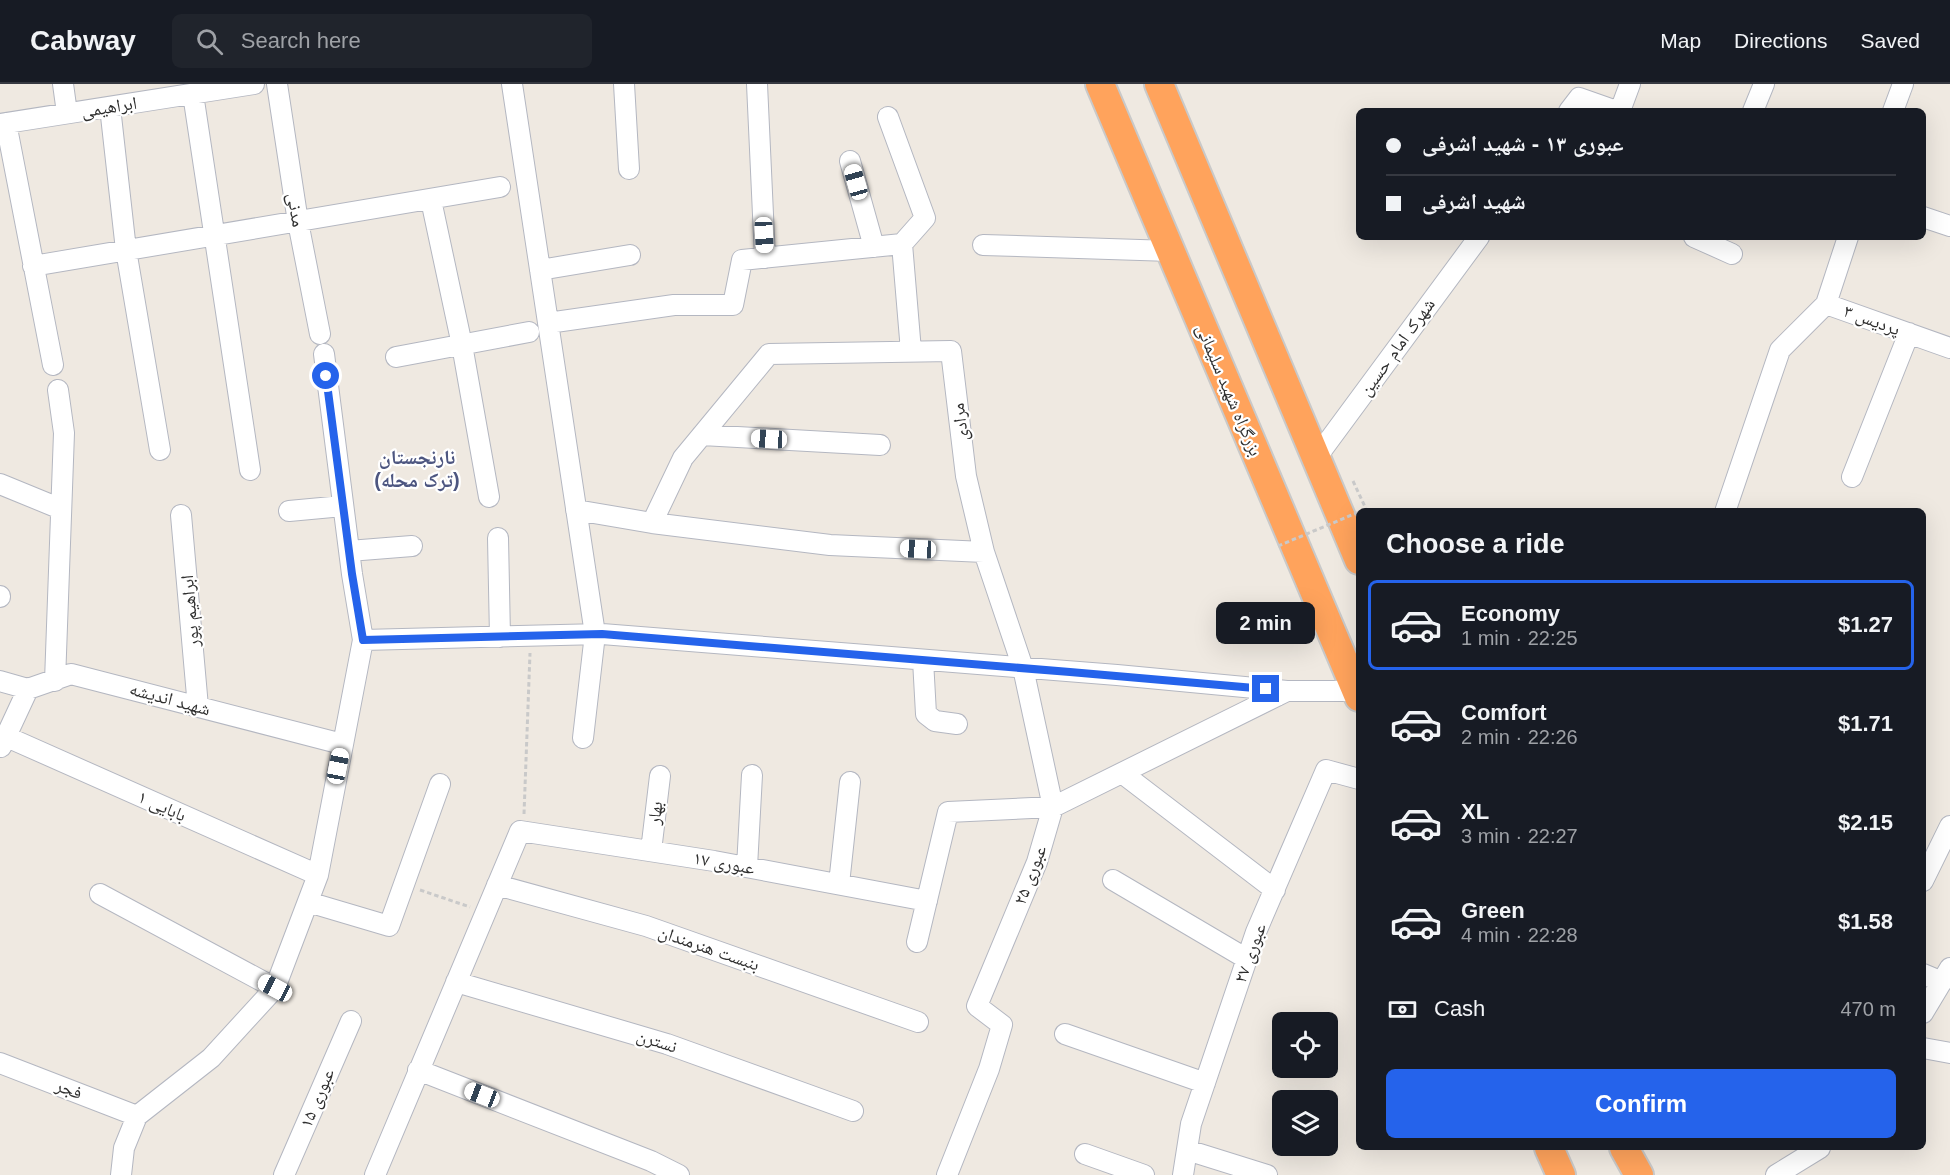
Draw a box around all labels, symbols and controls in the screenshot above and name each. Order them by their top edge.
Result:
search box [172,14,592,68]
text: Cabway [30,25,136,56]
icon: search [193,25,226,58]
text: Search here [241,28,361,53]
text: Map [1660,29,1701,52]
text: Directions [1734,29,1827,52]
text: Saved [1860,29,1920,52]
street label: ابراهیمی [80,93,138,122]
text: عبوری ۱۳ - شهید اشرفی [1422,131,1624,156]
car [842,162,870,202]
text: شهید اشرفی [1422,189,1526,214]
street label: مدنی [282,192,309,229]
car [754,217,774,253]
street label: شهرک امام حسین [1355,295,1441,401]
street label: پردیس ۳ [1841,301,1903,340]
street label: بزرگراه شهید سلیمانی [1191,321,1266,459]
route start [312,362,339,389]
street label: مرادی [948,402,973,442]
car [751,429,787,449]
district label: نارنجستان (ترک محله) [374,446,460,492]
text: Choose a ride [1386,529,1565,559]
car [900,539,936,559]
street label: ابراهیم پور [177,574,205,649]
icon: car [1389,598,1443,652]
text: Economy [1461,601,1560,626]
callout: 2 min [1216,602,1316,644]
text: 2 min [1239,612,1292,634]
text: $1.27 [1838,612,1893,637]
text: 1 min · 22:25 [1461,627,1578,649]
route end [1252,675,1279,702]
street label: شهید اندیشه [127,679,213,720]
icon: car [1389,697,1443,751]
text: Comfort [1461,700,1547,725]
text: $1.71 [1838,711,1893,736]
text: 2 min · 22:26 [1461,726,1578,748]
car [326,747,350,785]
street label: بابایی ۱ [134,787,189,826]
icon: car [1389,796,1443,850]
text: XL [1461,799,1489,824]
street label: بهار [644,800,667,827]
text: $2.15 [1838,810,1893,835]
text: 3 min · 22:27 [1461,825,1578,847]
street label: عبوری ۲۵ [1010,842,1051,908]
street label: عبوری ۱۷ [692,848,756,879]
icon: car [1389,895,1443,949]
text: Green [1461,898,1525,923]
text: $1.58 [1838,909,1893,934]
street label: عبوری ۲۷ [1230,920,1271,986]
street label: بنبست هنرمندان [655,921,762,976]
text: 4 min · 22:28 [1461,924,1578,946]
car [255,972,295,1004]
icon: cash [1386,993,1419,1026]
text: Cash [1434,996,1485,1021]
text: 470 m [1840,998,1896,1020]
map controls [1272,1012,1338,1156]
button: locate [1272,1012,1338,1078]
street label: نسترن [634,1025,680,1058]
street label: عبوری ۱۵ [296,1066,339,1131]
button: Confirm [1386,1069,1896,1138]
street label: فجر [52,1074,85,1103]
car [462,1080,502,1110]
button: layers [1272,1090,1338,1156]

